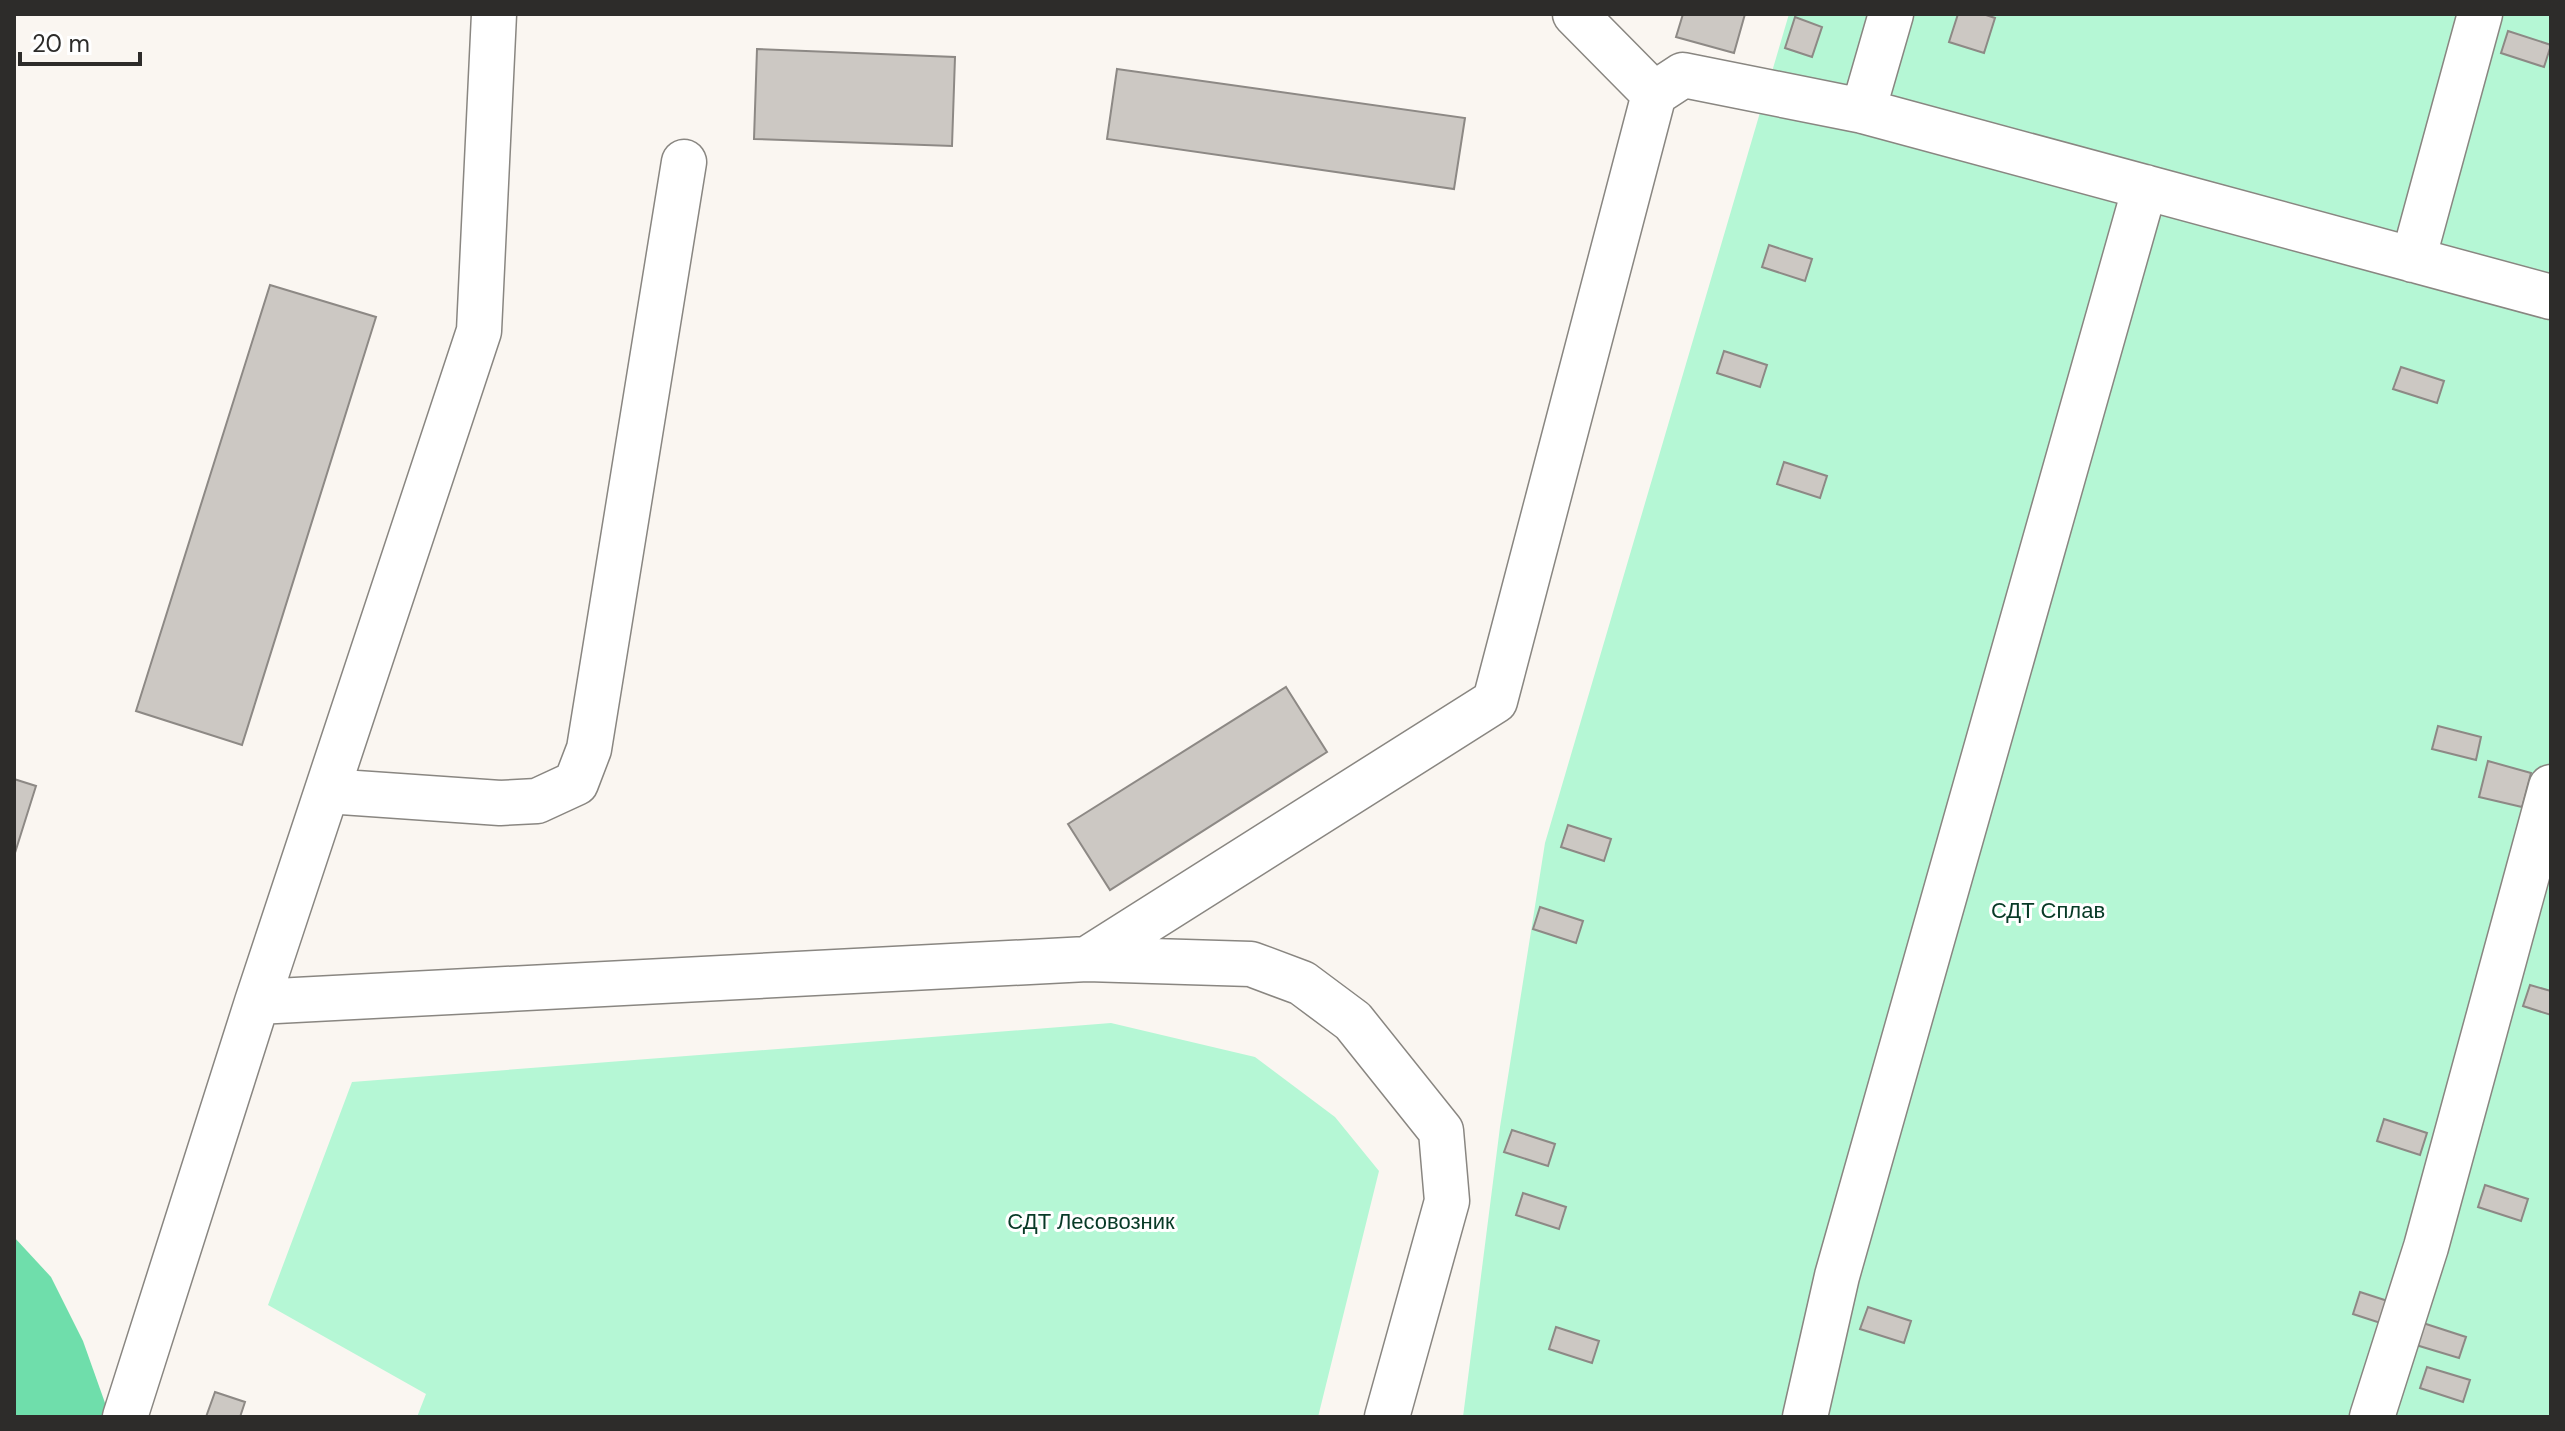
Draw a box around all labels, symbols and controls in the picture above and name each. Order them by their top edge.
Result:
scale bar [20,16,140,66]
text: 20 m [32,28,90,59]
park label: СДТ Сплав [1991,896,2105,925]
park label: СДТ Лесовозник [1007,1207,1175,1236]

